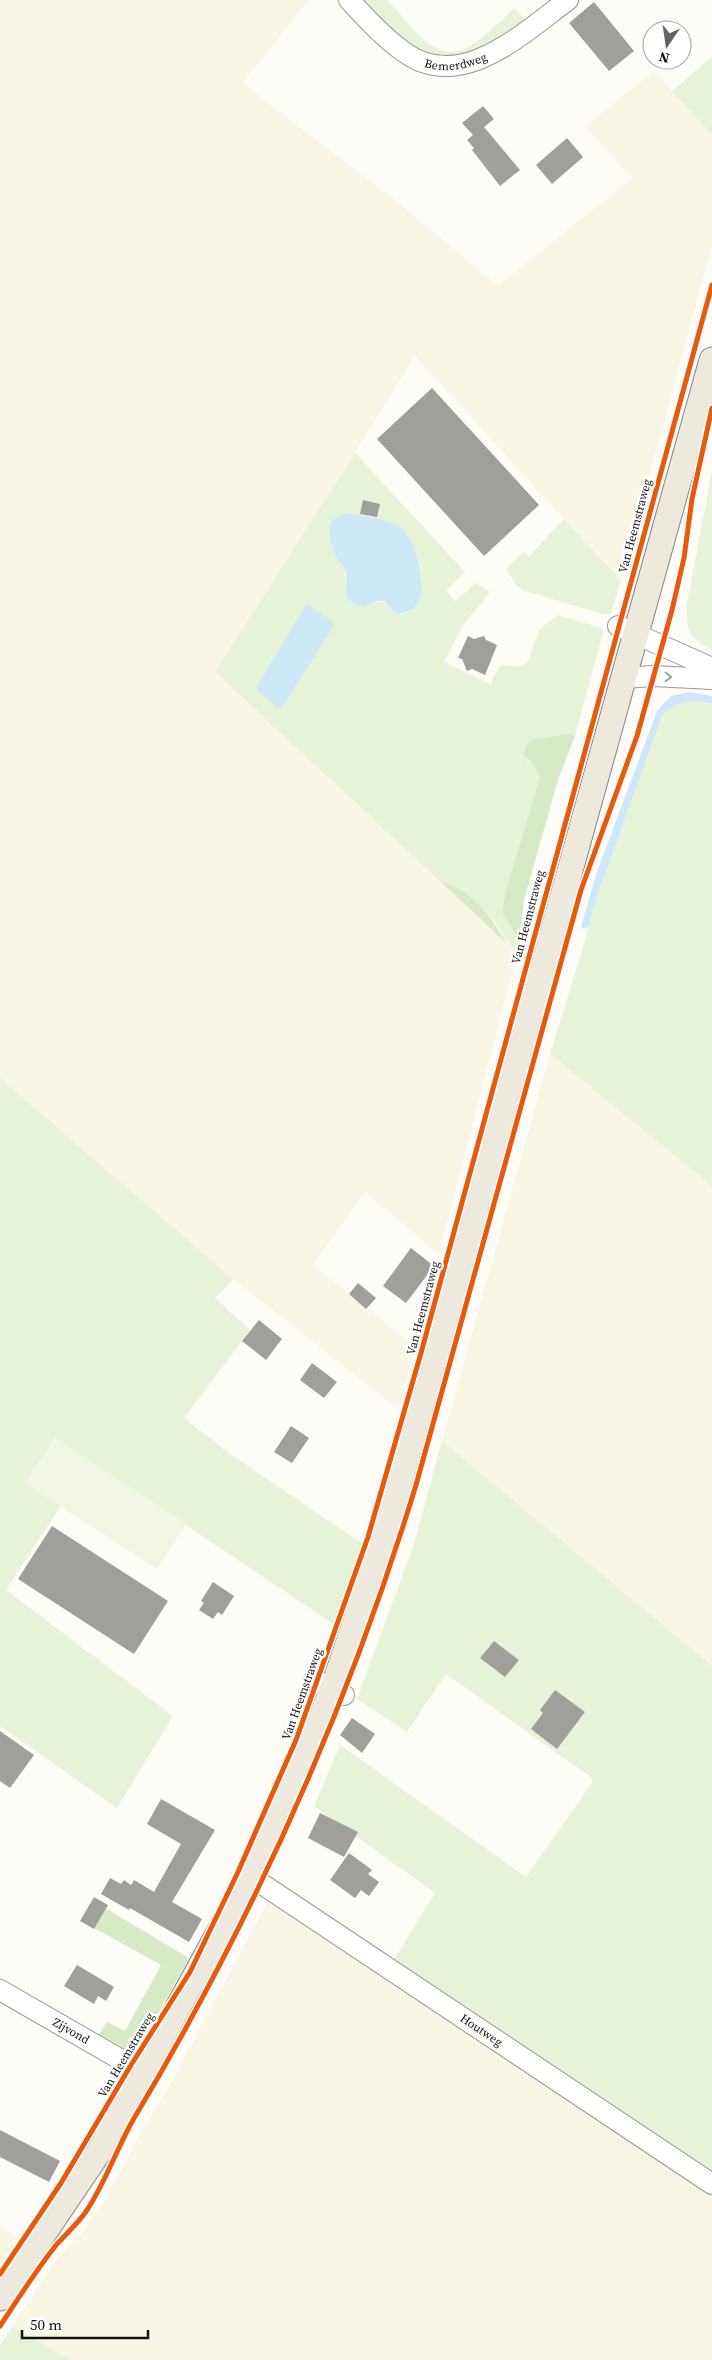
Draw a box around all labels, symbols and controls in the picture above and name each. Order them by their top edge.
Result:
north arrow [642,20,692,70]
text: N [657,47,671,69]
street label: Bemerdweg [423,49,490,74]
street label: Van Heemstraweg [615,477,655,575]
one-way arrow [665,671,673,682]
street label: Van Heemstraweg [508,868,548,966]
street label: Van Heemstraweg [403,1259,443,1357]
street label: Van Heemstraweg [278,1646,326,1742]
street label: Van Heemstraweg [94,2009,158,2101]
street label: Houtweg [457,2010,506,2050]
street label: Zijvond [50,2014,93,2048]
scale bar [22,2308,149,2340]
text: 50 m [30,2314,62,2335]

